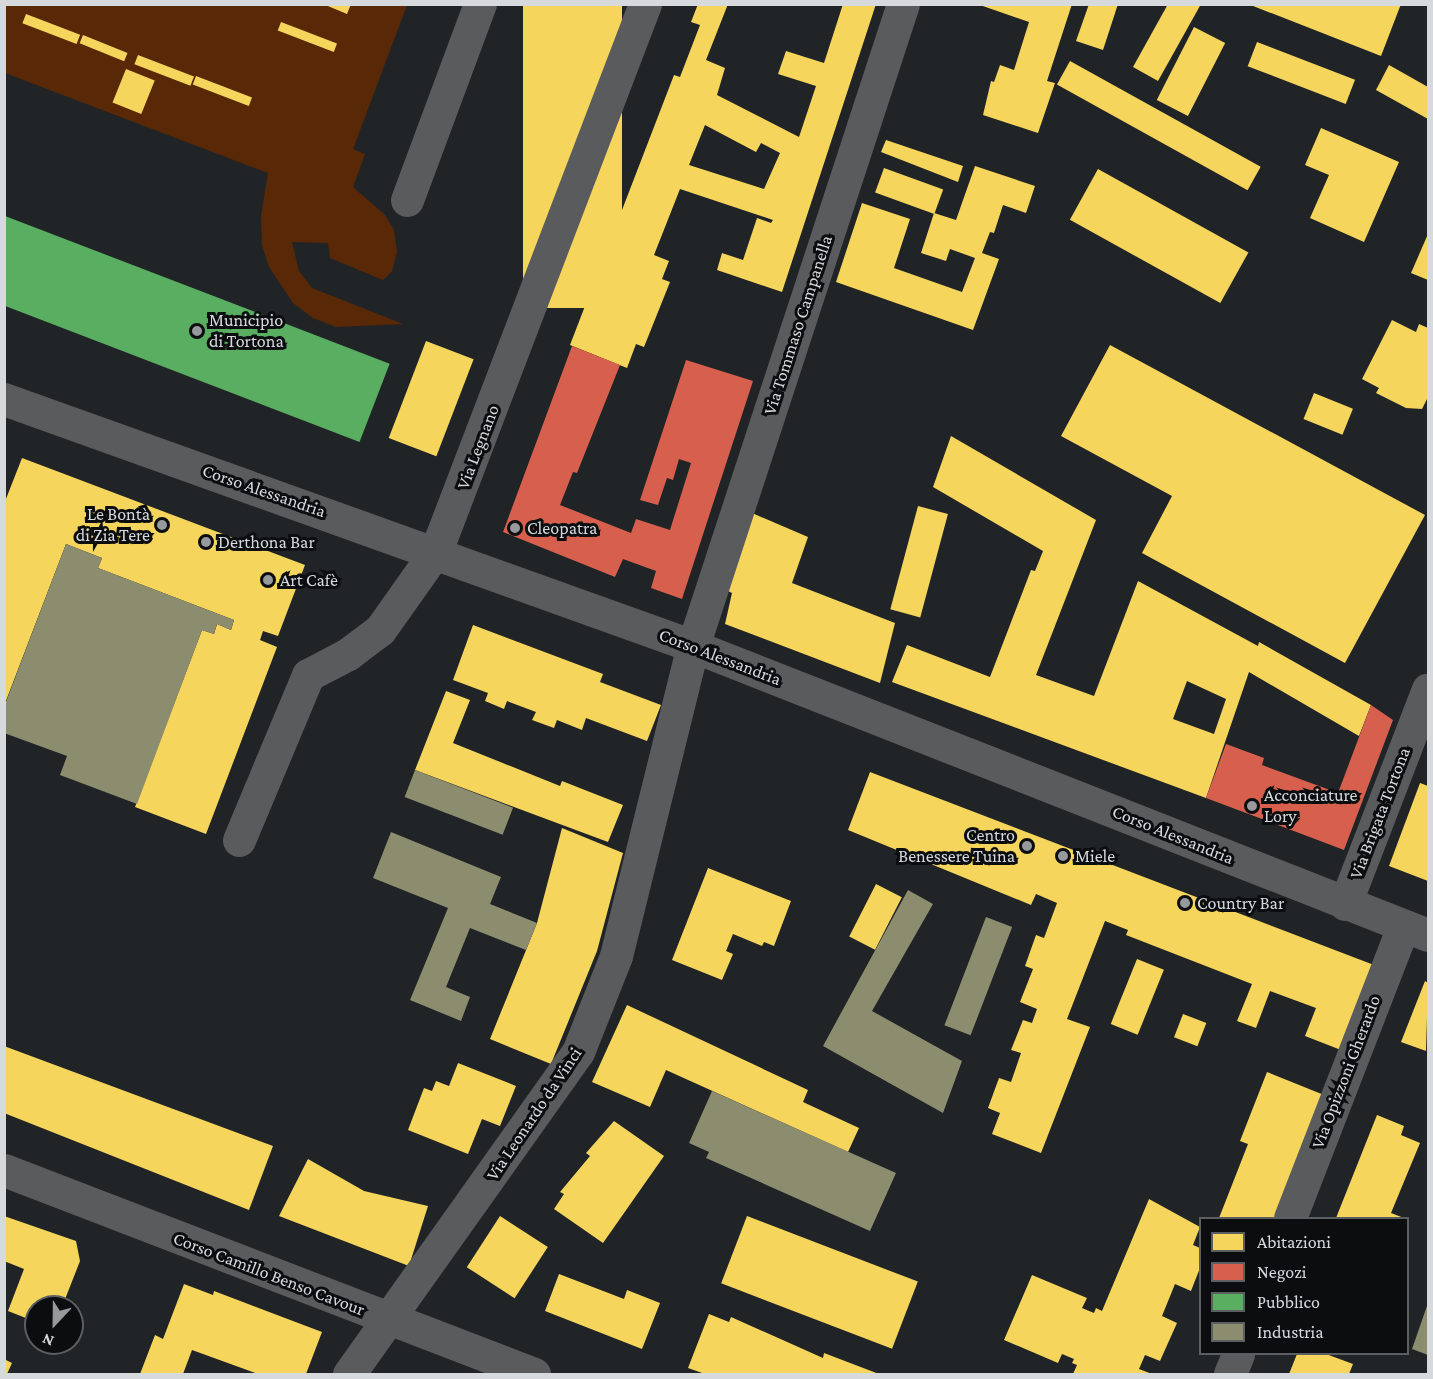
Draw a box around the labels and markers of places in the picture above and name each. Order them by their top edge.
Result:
place label: Municipio di Tortona [209,310,284,352]
marker: Municipio di Tortona [190,324,204,338]
place label: Le Bontà di Zia Tere [76,504,150,546]
place label: Cleopatra [527,517,597,539]
marker: Le Bontà di Zia Tere [155,518,169,532]
marker: Cleopatra [508,521,522,535]
place label: Derthona Bar [218,531,315,553]
marker: Derthona Bar [199,535,213,549]
place label: Art Cafè [280,569,338,591]
marker: Art Cafè [261,573,275,587]
place label: Acconciature Lory [1264,785,1358,828]
marker: Acconciature Lory [1245,799,1259,813]
place label: Centro Benessere Tuina [898,825,1015,868]
marker: Centro Benessere Tuina [1020,839,1034,853]
place label: Miele [1075,845,1115,867]
marker: Miele [1056,849,1070,863]
place label: Country Bar [1197,892,1284,914]
marker: Country Bar [1178,896,1192,910]

